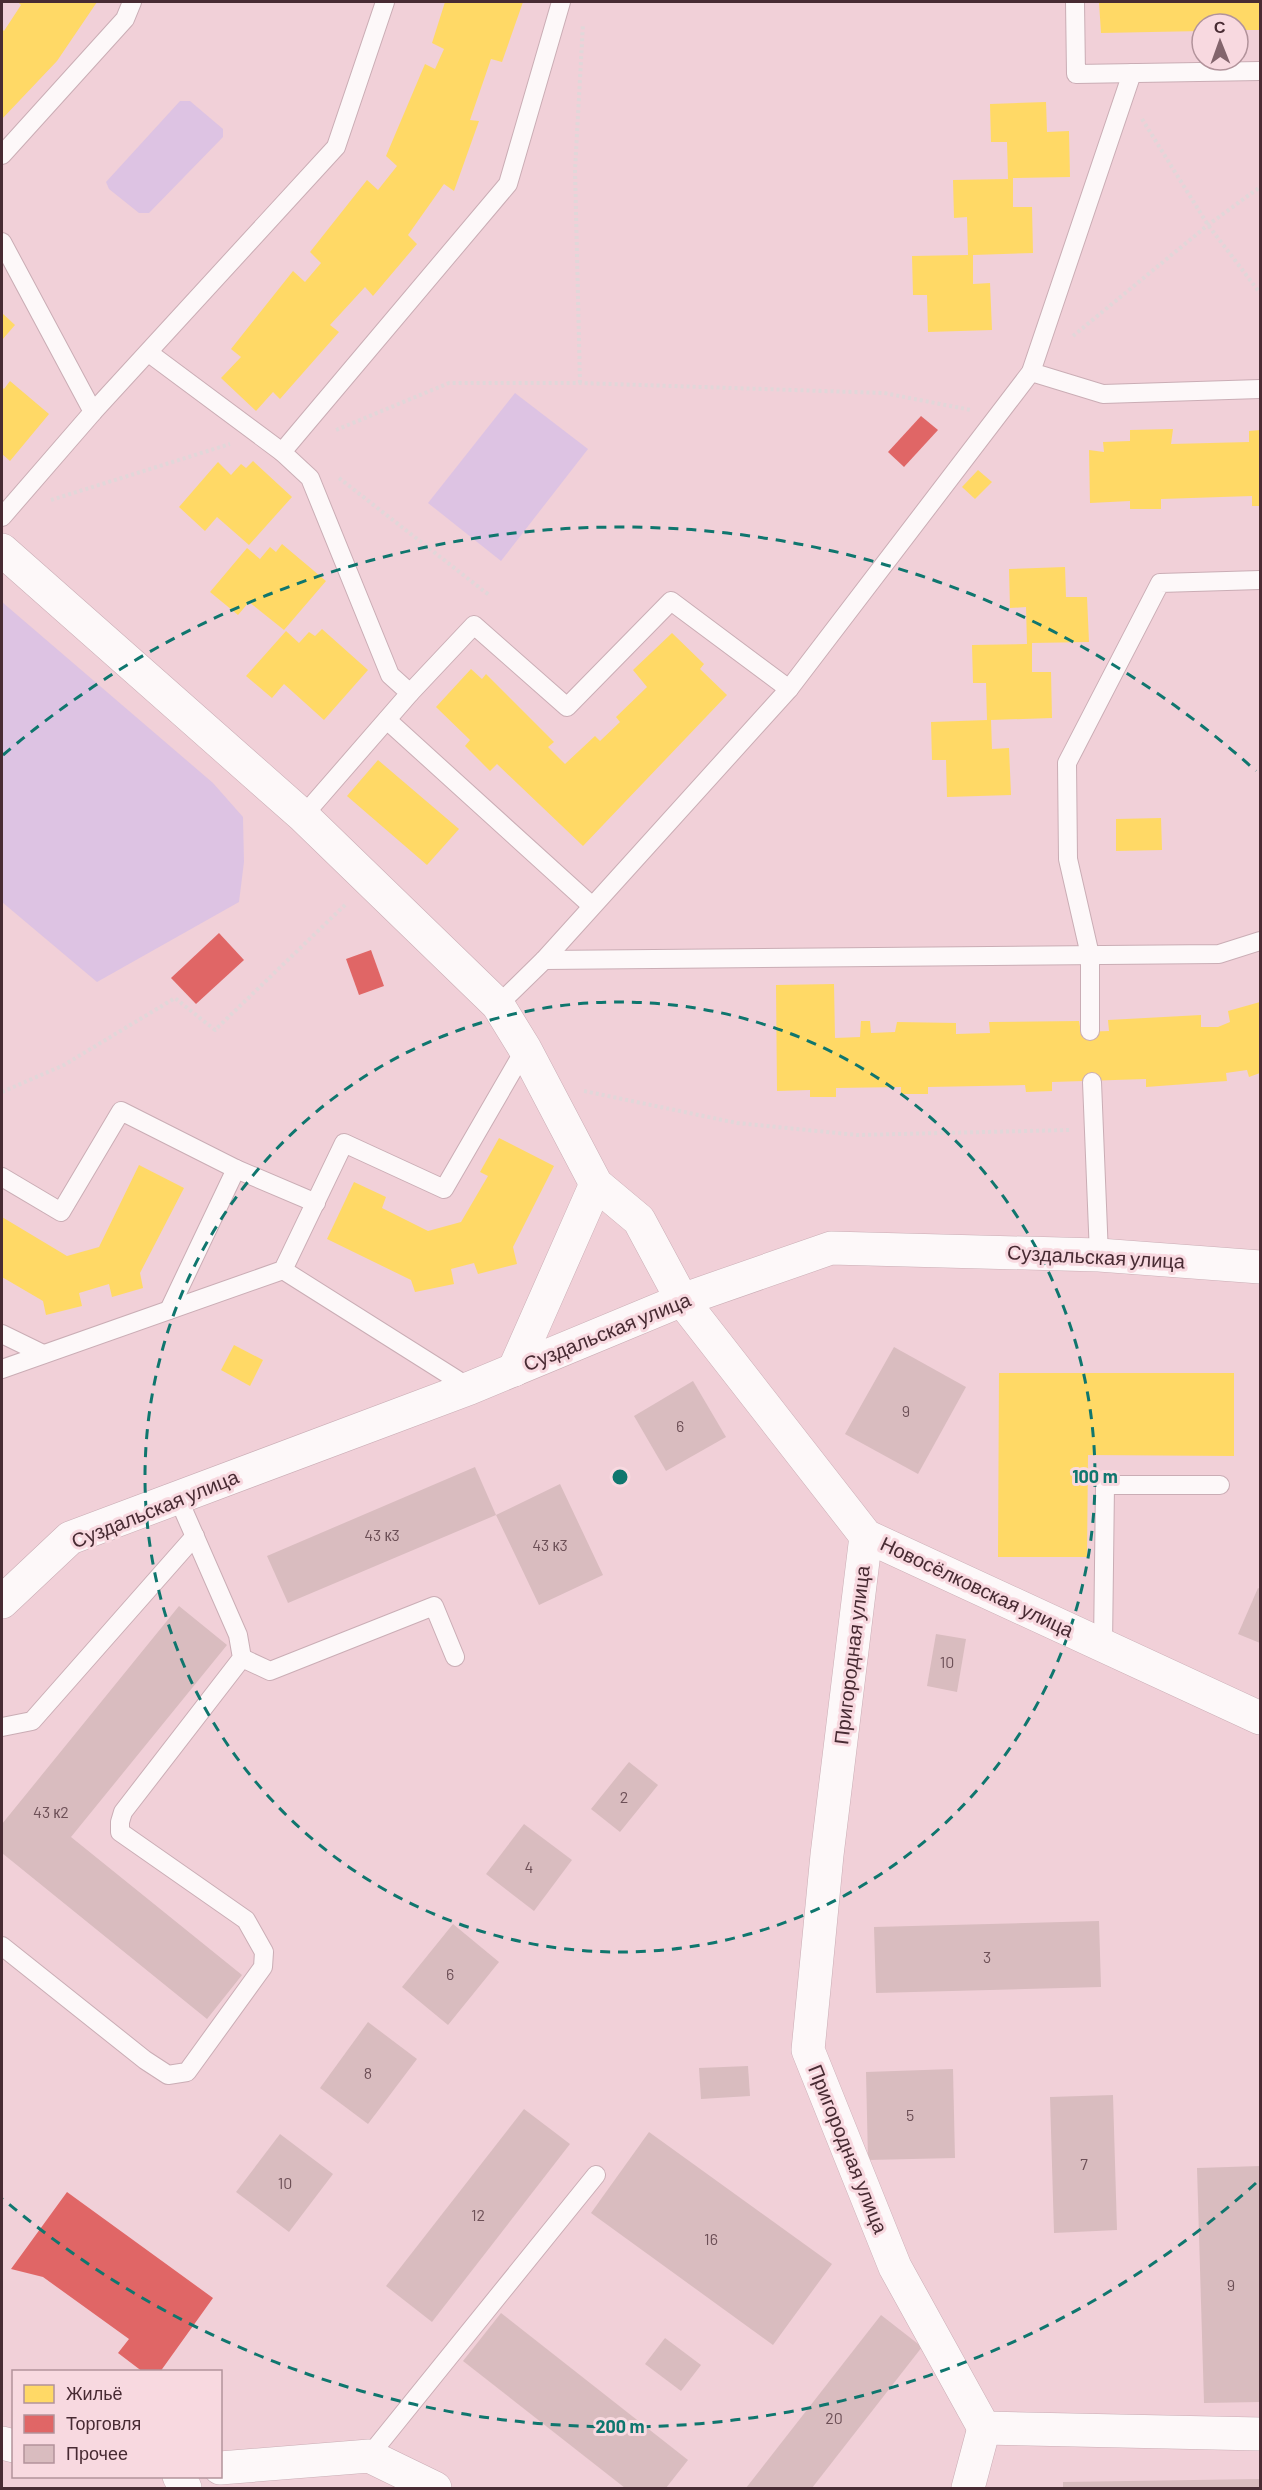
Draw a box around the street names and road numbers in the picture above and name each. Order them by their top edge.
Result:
street label: Суздальская улица [1006,1239,1187,1273]
street label: Суздальская улица [520,1286,695,1376]
street label: Суздальская улица [68,1463,243,1553]
street label: Новосёлковская улица [877,1531,1079,1642]
street label: Пригородная улица [828,1563,874,1746]
street label: Пригородная улица [804,2061,894,2237]

